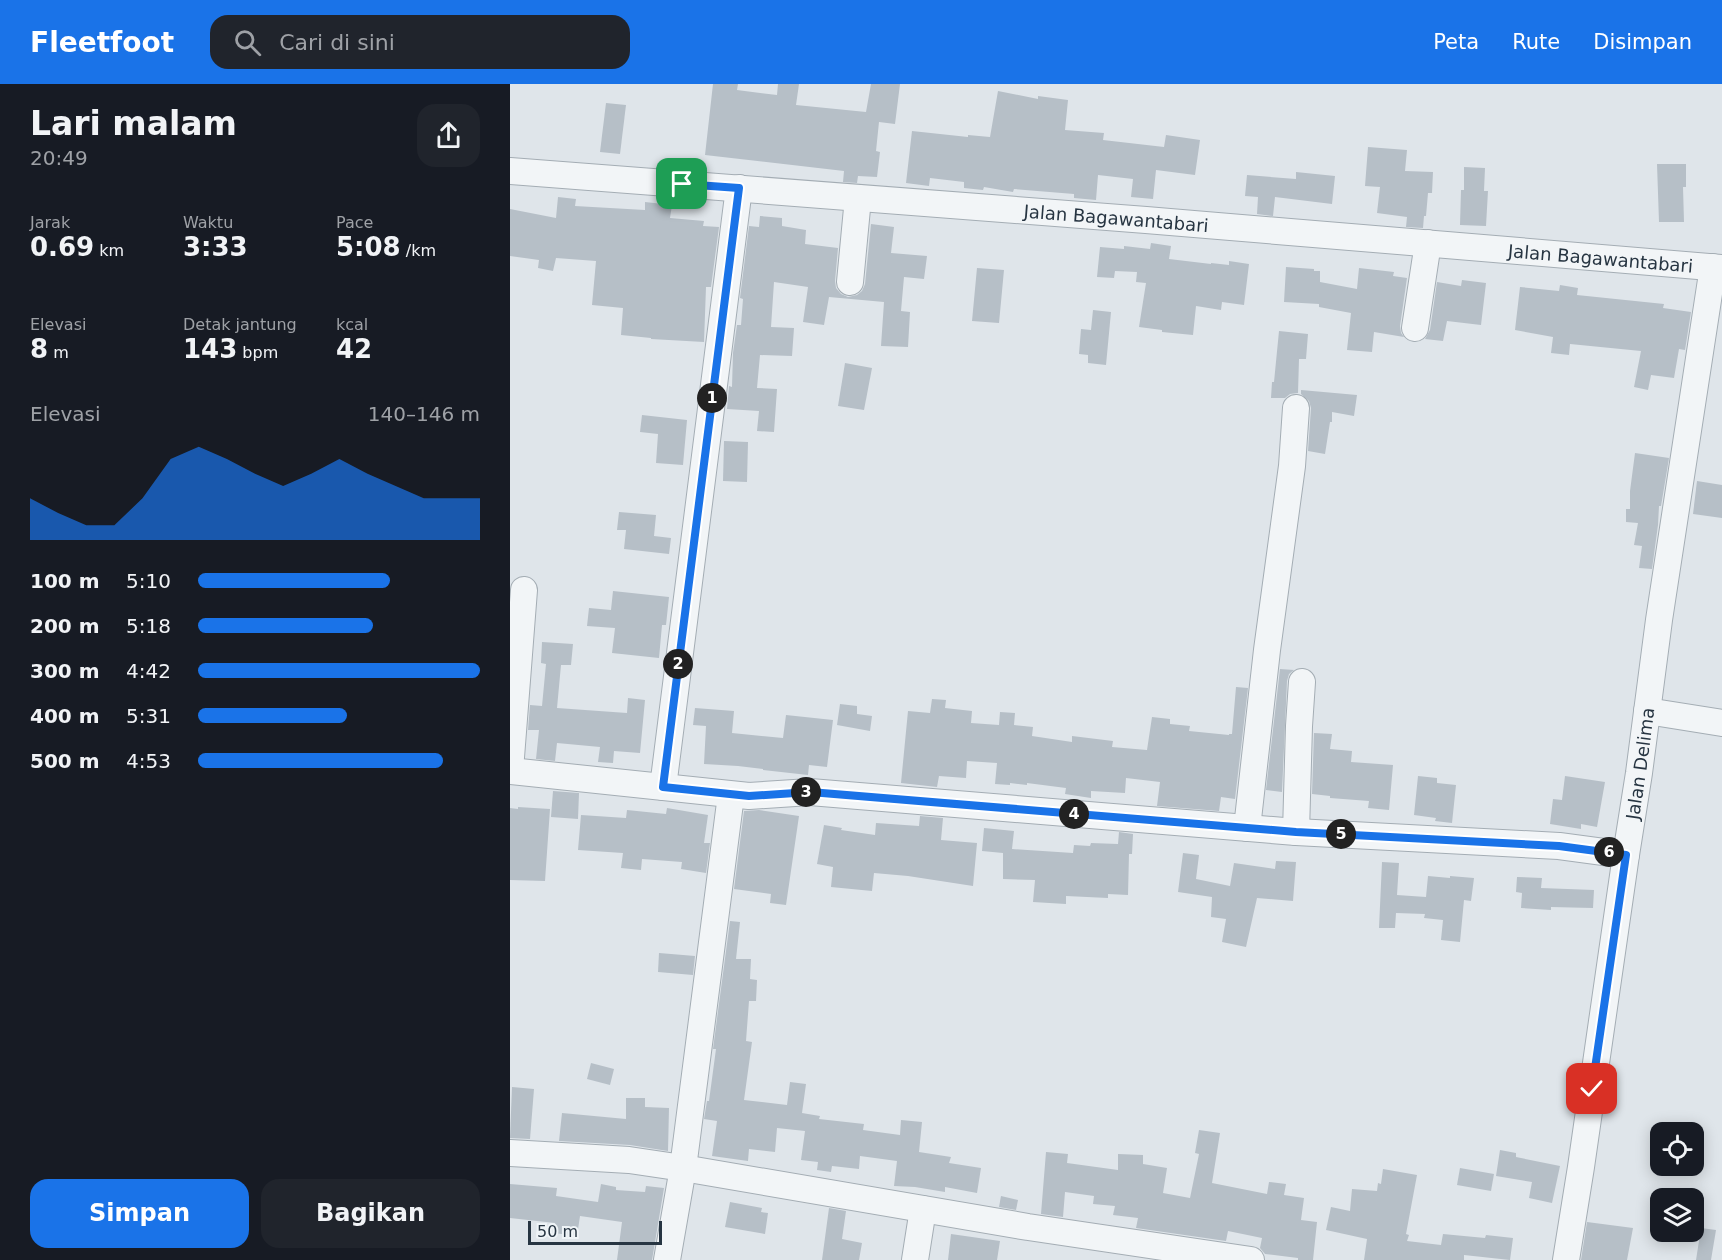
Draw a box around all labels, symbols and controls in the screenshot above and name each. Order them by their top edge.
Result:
search box [210,15,630,69]
text: Fleetfoot [30,26,174,59]
icon: search [231,26,264,59]
text: Cari di sini [279,30,395,55]
text: Peta [1433,30,1479,54]
text: Rute [1512,30,1560,54]
text: Disimpan [1593,30,1692,54]
text: Lari malam [30,104,237,143]
button: share [417,104,480,167]
text: 20:49 [30,146,88,170]
pin [656,158,707,209]
icon: arrive [665,167,698,200]
street label: Jalan Bagawantabari [1022,200,1210,236]
text: Jarak [30,213,70,232]
text: Waktu [183,213,233,232]
text: Pace [336,213,373,232]
text: 0.69 [30,232,94,262]
text: 3:33 [183,232,248,262]
text: 5:08 [336,232,401,262]
street label: Jalan Bagawantabari [1506,240,1694,276]
text: km [94,241,124,260]
text: /km [401,241,436,260]
text: Elevasi [30,315,86,334]
text: Detak jantung [183,315,297,334]
text: kcal [336,315,368,334]
text: 8 [30,334,48,364]
text: 143 [183,334,237,364]
text: 42 [336,334,372,364]
text: m [48,343,69,362]
text: bpm [237,343,278,362]
pin: 1 [697,383,727,413]
text: 1 [706,388,718,407]
text: Elevasi [30,402,101,426]
text: 140–146 m [368,402,480,426]
text: 100 m [30,569,100,593]
text: 5:10 [126,569,171,593]
text: 200 m [30,614,100,638]
text: 5:18 [126,614,171,638]
pin: 2 [663,649,693,679]
text: 2 [672,654,684,673]
text: 300 m [30,659,100,683]
text: 4:42 [126,659,171,683]
text: 400 m [30,704,100,728]
text: 5:31 [126,704,171,728]
street label: Jalan Delima [1621,706,1658,822]
text: 500 m [30,749,100,773]
text: 4:53 [126,749,171,773]
pin: 3 [791,777,821,807]
text: 3 [800,782,812,801]
pin: 4 [1059,799,1089,829]
text: 4 [1068,804,1080,823]
pin: 5 [1326,819,1356,849]
text: 5 [1335,824,1347,843]
pin: 6 [1594,837,1624,867]
text: 6 [1603,842,1615,861]
pin [1566,1063,1617,1114]
icon: check [1575,1072,1608,1105]
map controls [1650,1122,1704,1242]
button: locate [1650,1122,1704,1176]
button: Simpan [30,1179,249,1248]
button: Bagikan [261,1179,480,1248]
button: layers [1650,1188,1704,1242]
scale bar [528,1218,662,1246]
text: 50 m [537,1222,578,1241]

